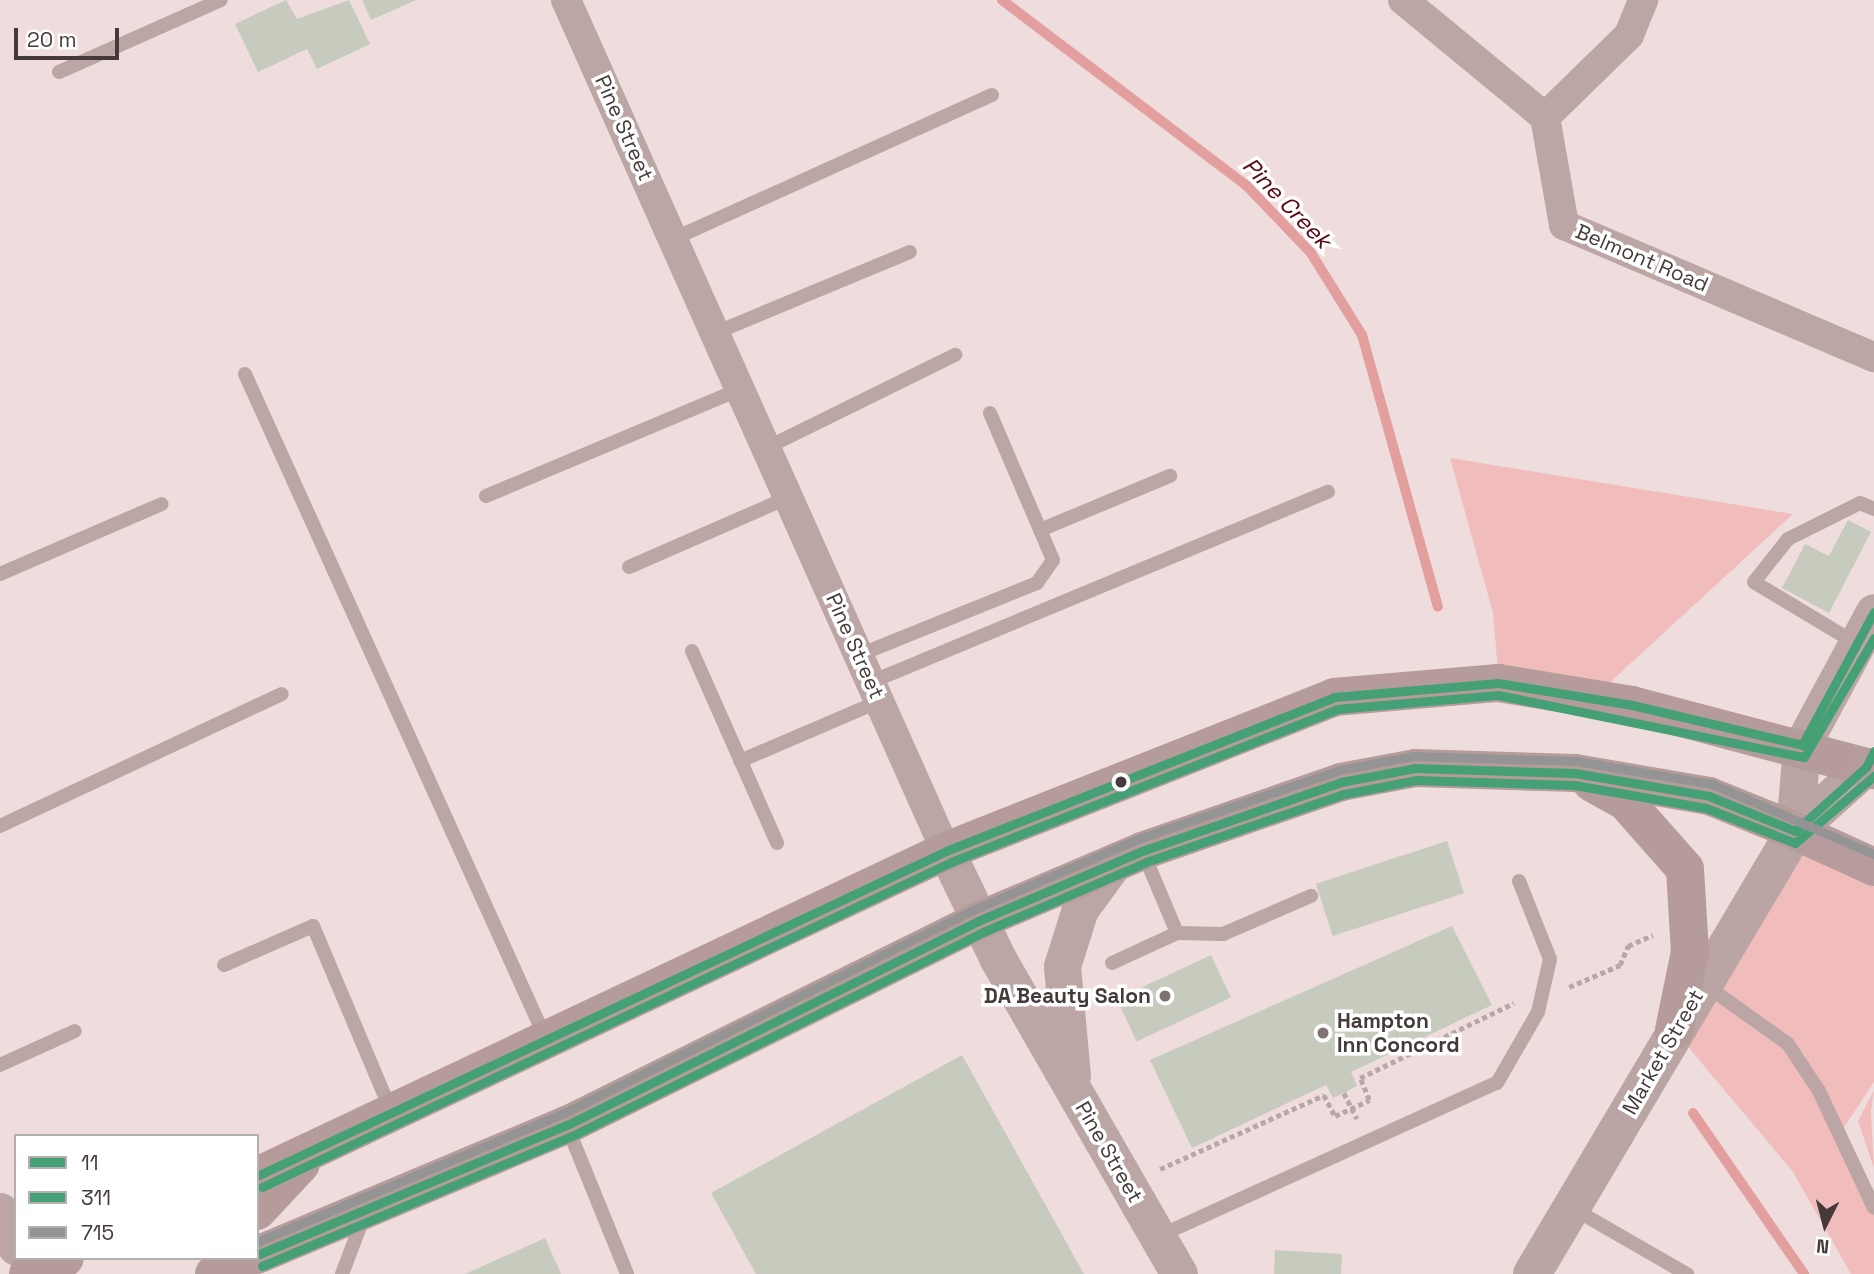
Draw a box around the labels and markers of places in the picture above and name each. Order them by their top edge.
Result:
unlabelled marker [1114,775,1128,789]
place label: DA Beauty Salon [984,983,1151,1009]
marker: DA Beauty Salon [1157,988,1173,1004]
place label: Hampton Inn Concord [1337,1008,1460,1058]
marker: Hampton Inn Concord [1315,1025,1331,1041]

